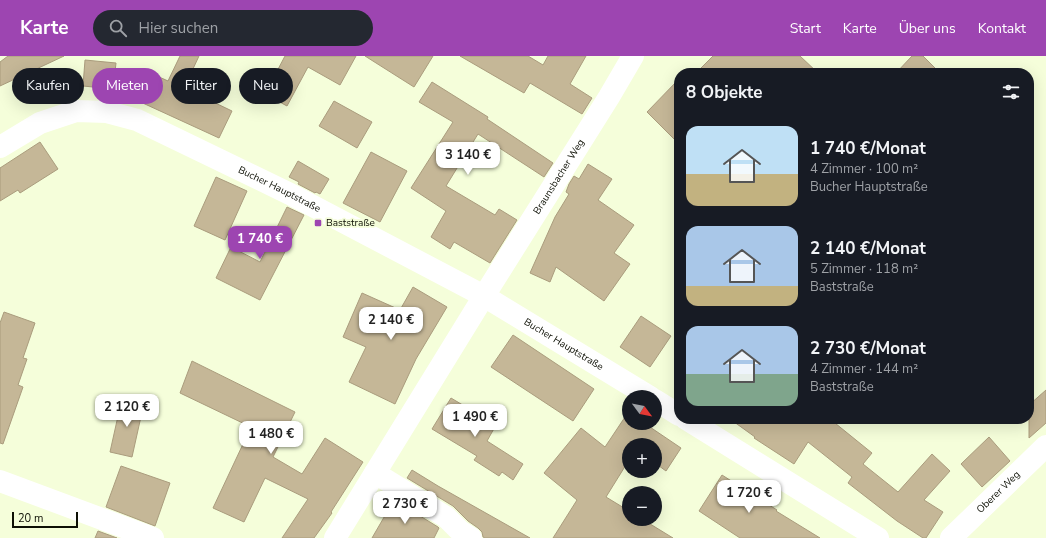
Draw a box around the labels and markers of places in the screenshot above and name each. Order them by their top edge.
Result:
pin: 3 140 € [431,142,505,176]
place label: Baststraße [326,216,375,230]
marker: Baststraße [313,218,323,228]
pin: 1 740 € [223,226,297,260]
pin: 2 140 € [354,307,428,341]
pin: 2 120 € [90,394,164,428]
pin: 1 490 € [438,404,512,438]
pin: 1 480 € [234,421,308,455]
pin: 1 720 € [712,480,786,514]
pin: 2 730 € [368,491,442,525]

